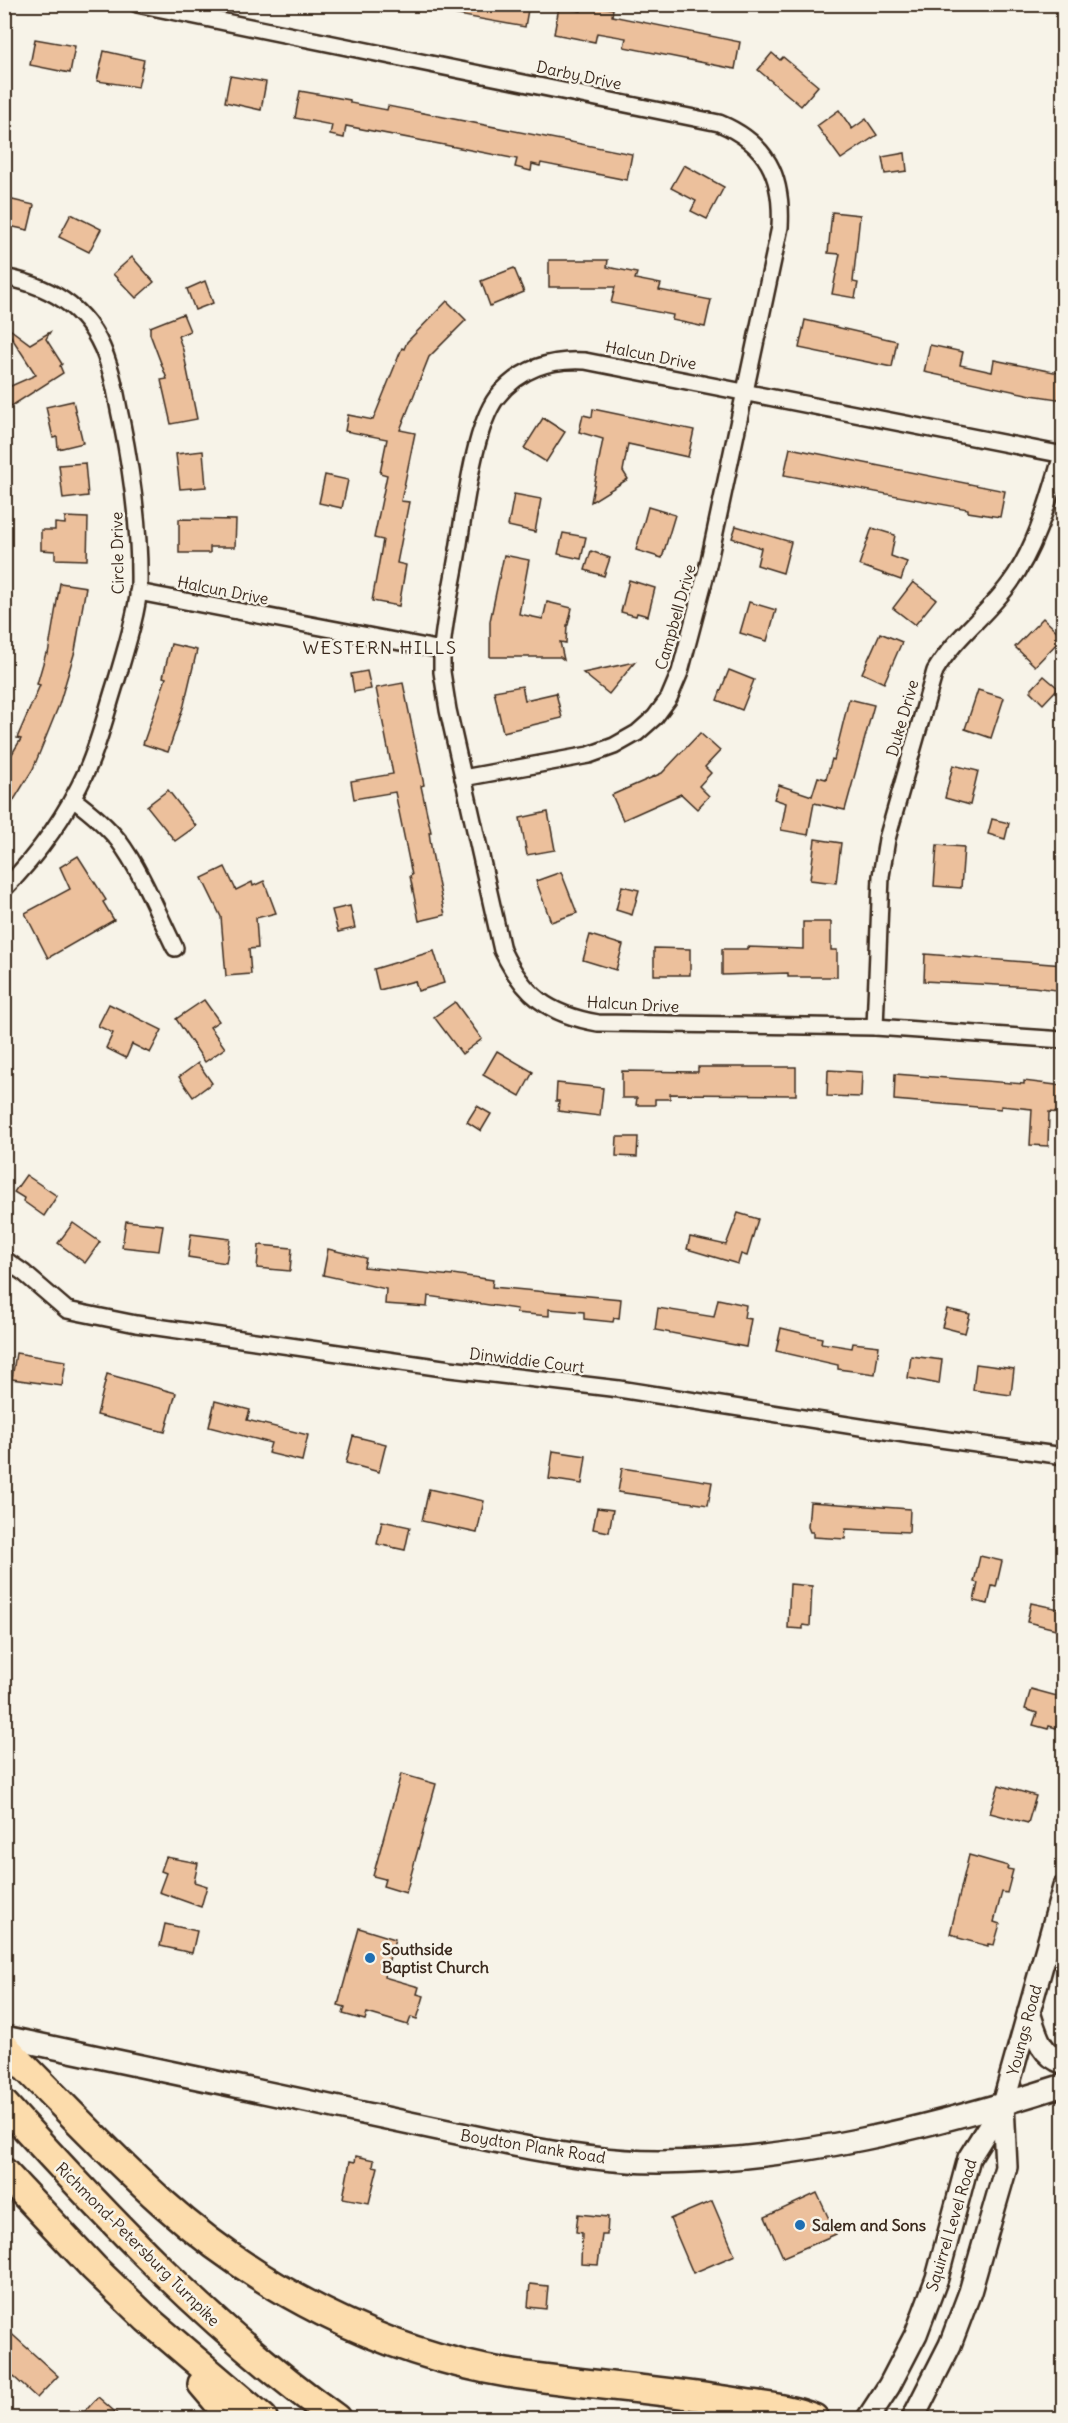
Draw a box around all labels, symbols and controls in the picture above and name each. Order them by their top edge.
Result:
street label: Darby Drive [535,56,623,94]
street label: Halcun Drive [604,336,698,374]
street label: Circle Drive [106,512,128,594]
street label: Campbell Drive [650,562,700,672]
street label: Halcun Drive [176,571,270,609]
district label: WESTERN HILLS [303,636,457,659]
street label: Duke Drive [881,677,923,759]
street label: Halcun Drive [586,992,680,1016]
street label: Dinwiddie Court [468,1343,586,1377]
place label: Southside Baptist Church [382,1939,489,1978]
marker: Southside Baptist Church [363,1951,377,1965]
street label: Youngs Road [1002,1983,1046,2077]
street label: Boydton Plank Road [459,2125,607,2167]
street label: Squirrel Level Road [921,2156,981,2294]
street label: Richmond-Petersburg Turnpike [52,2158,224,2330]
place label: Salem and Sons [812,2215,926,2235]
marker: Salem and Sons [793,2218,807,2232]

